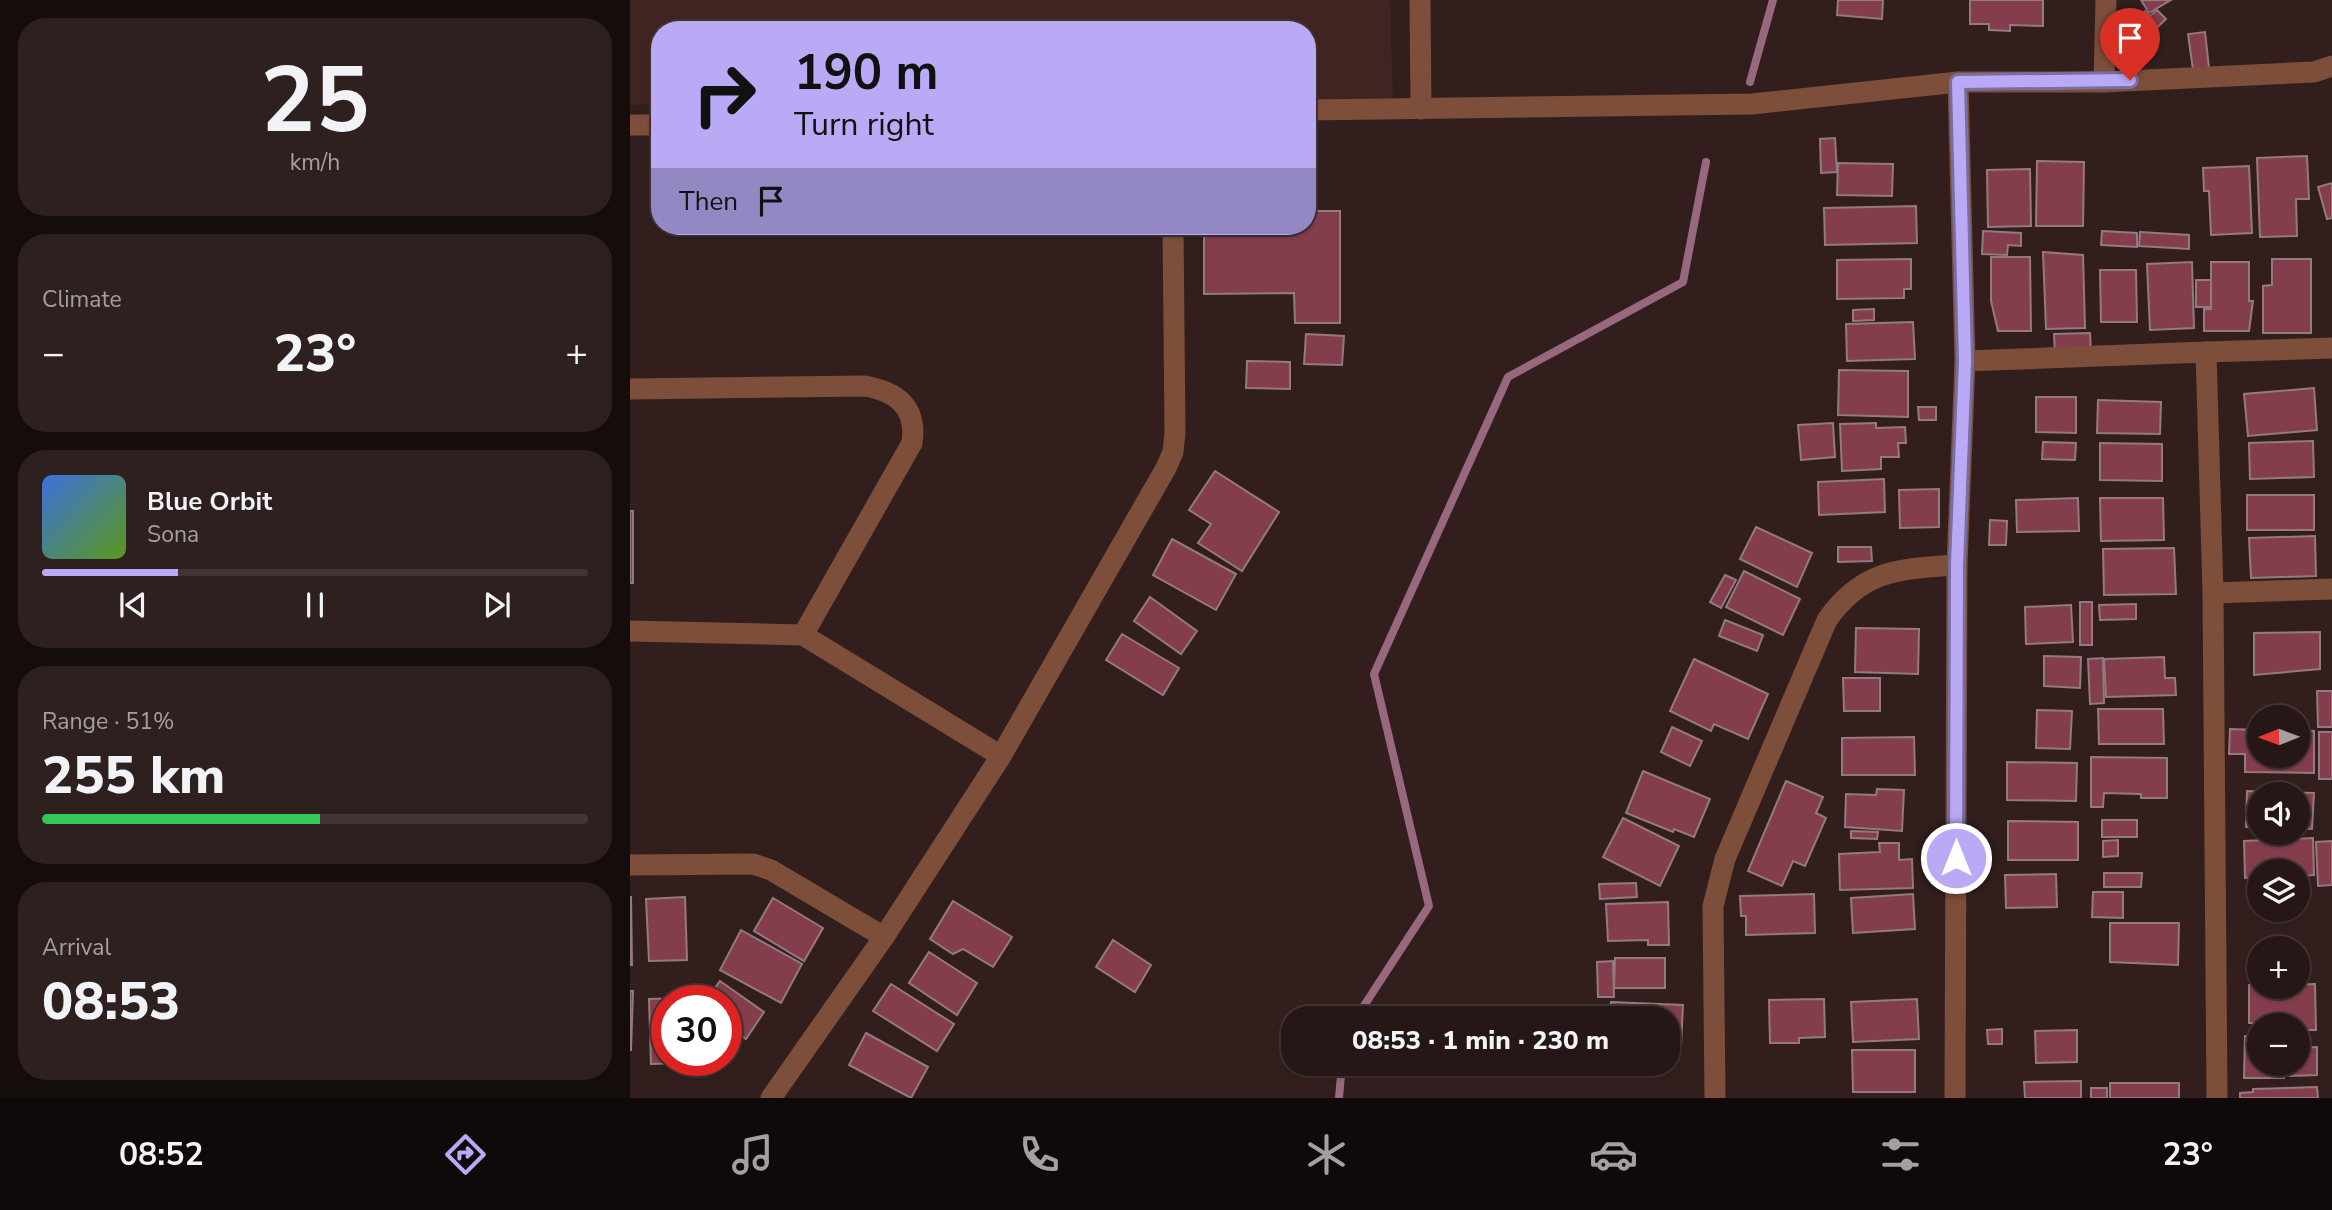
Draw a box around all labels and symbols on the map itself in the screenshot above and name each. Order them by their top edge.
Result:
pin [2100,8,2160,80]
north arrow [2247,705,2310,768]
position arrow [1919,821,1993,895]
speed limit sign: 30 [651,985,742,1076]

